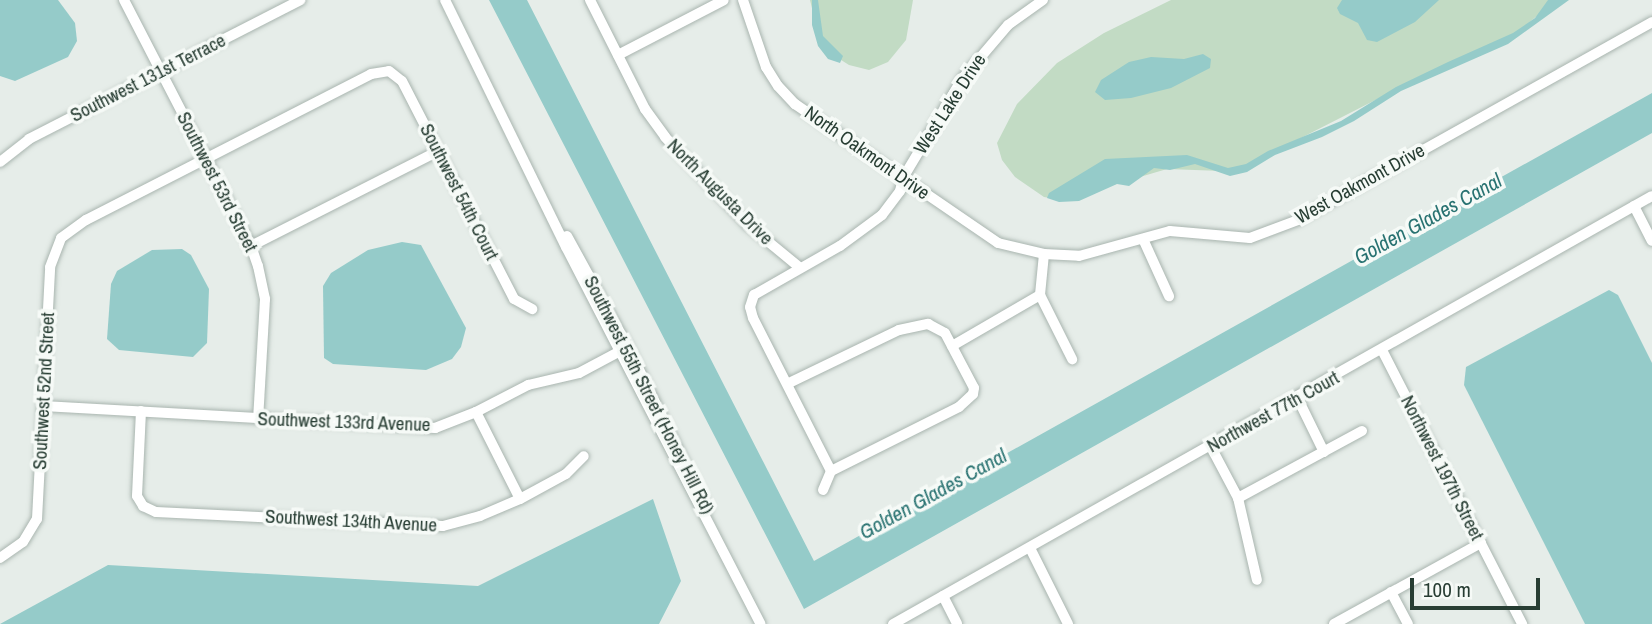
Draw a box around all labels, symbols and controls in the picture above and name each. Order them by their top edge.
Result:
street label: Southwest 131st Terrace [66,29,230,127]
street label: West Lake Drive [909,50,991,158]
street label: North Oakmont Drive [800,101,934,205]
street label: Southwest 53rd Street [172,108,262,256]
street label: Southwest 54th Court [415,120,503,264]
street label: North Augusta Drive [662,134,778,250]
street label: West Oakmont Drive [1291,139,1429,229]
water label: Golden Glades Canal [1350,168,1506,270]
street label: Southwest 55th Street (Honey Hill Rd) [579,272,719,518]
street label: Southwest 52nd Street [28,312,60,470]
street label: Northwest 77th Court [1203,366,1343,458]
street label: Northwest 197th Street [1396,392,1488,544]
street label: Southwest 133rd Avenue [257,408,431,436]
water label: Golden Glades Canal [855,443,1011,545]
street label: Southwest 134th Avenue [264,505,438,537]
scale bar [1414,564,1544,608]
text: 100 m [1423,575,1471,604]

